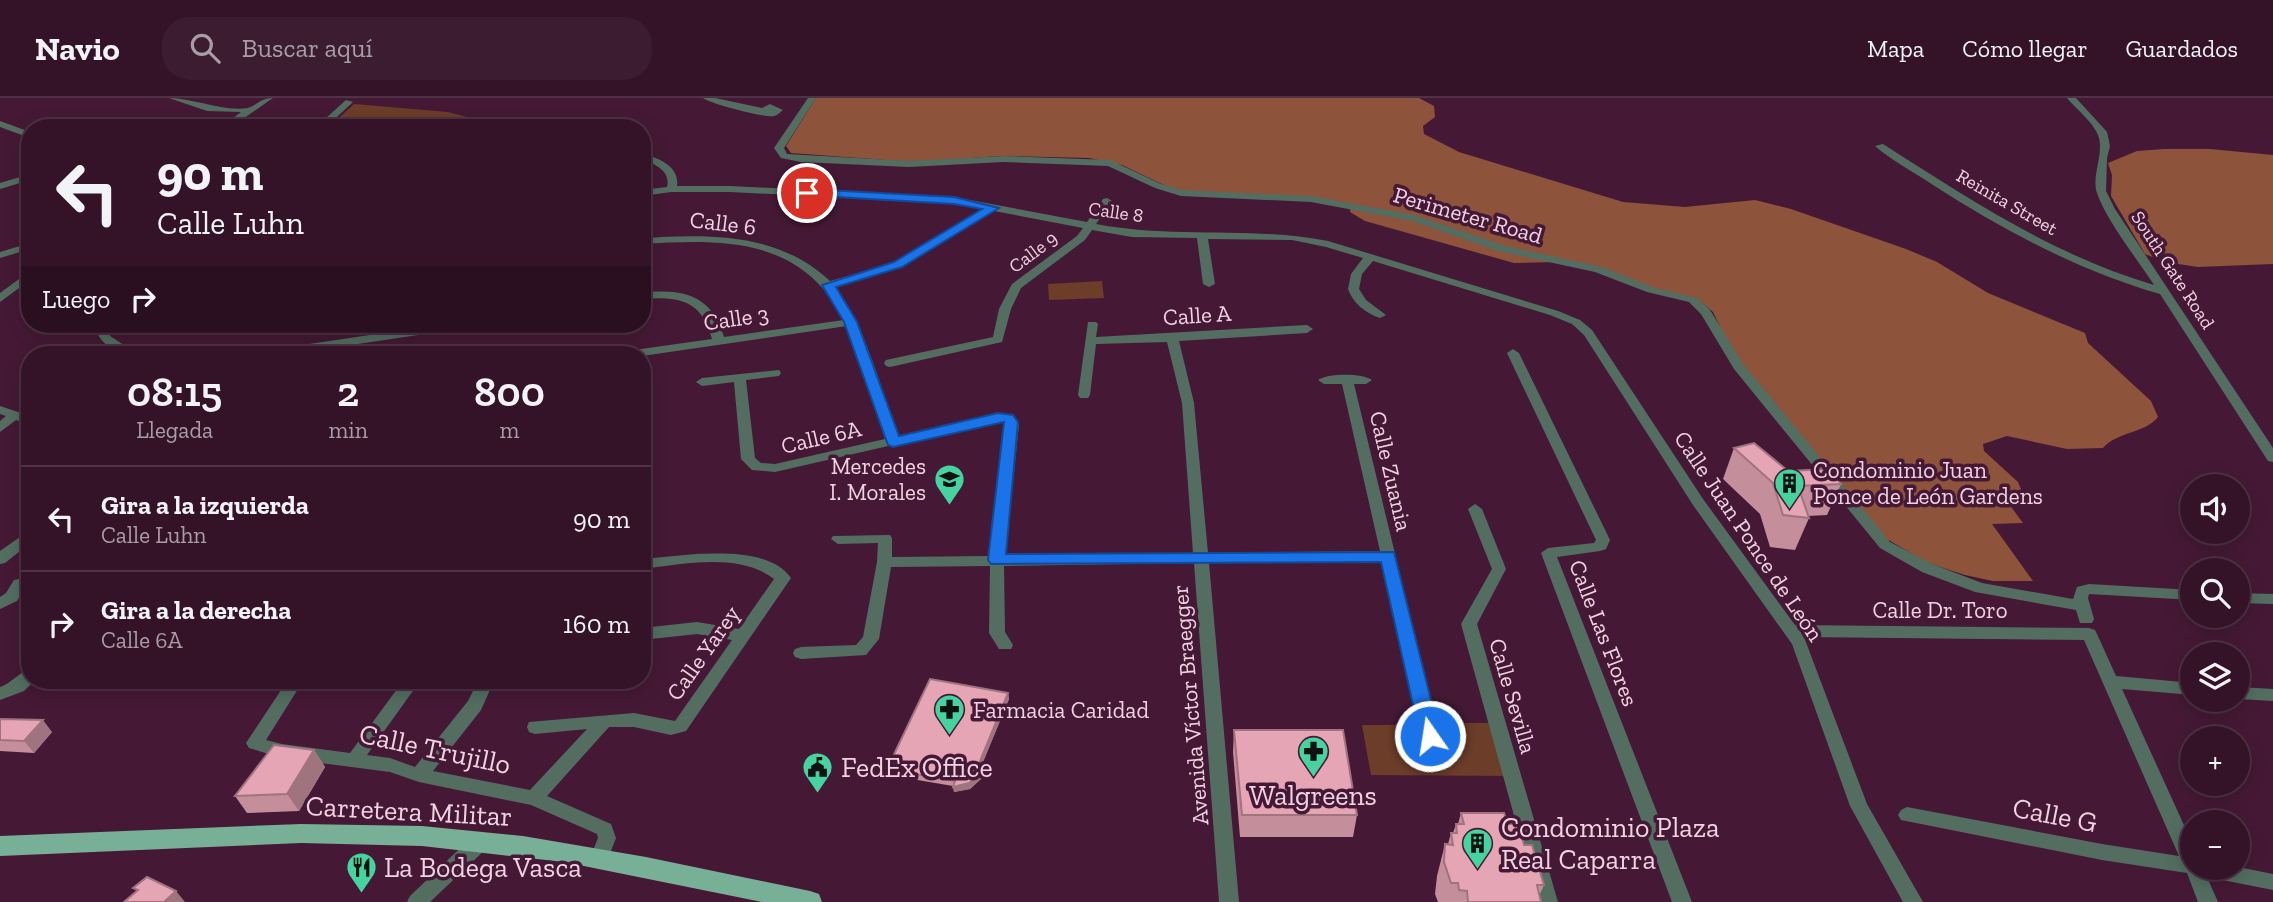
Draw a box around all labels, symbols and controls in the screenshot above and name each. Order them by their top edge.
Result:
search box [162,17,652,80]
text: Navio [35,29,120,68]
icon: search [186,29,224,67]
text: Buscar aquí [242,32,373,64]
text: Mapa [1867,34,1924,63]
text: Cómo llegar [1962,34,2088,63]
text: Guardados [2126,34,2238,63]
text: 90 m [157,144,264,203]
icon: left [42,147,133,238]
pin [777,163,837,223]
street label: Reinita Street [1953,164,2061,240]
icon: arrive [788,174,826,212]
street label: Perimeter Road [1390,180,1546,250]
street label: Calle 8 [1087,197,1145,227]
text: Calle Luhn [157,204,304,242]
street label: Calle 6 [688,205,758,241]
street label: South Gate Road [2126,207,2220,334]
street label: Calle 9 [1004,226,1062,278]
icon: right [124,280,162,318]
text: Luego [42,283,110,315]
street label: Calle A [1162,299,1233,331]
street label: Calle 3 [702,300,770,336]
text: 08:15 [127,366,222,417]
text: 2 [337,366,359,417]
text: 800 [474,366,545,417]
street label: Calle Zuania [1364,408,1418,534]
street label: Calle 6A [778,414,865,460]
text: Llegada [136,416,213,444]
text: min [328,416,368,444]
text: m [500,416,519,444]
street label: Calle Juan Ponce de León [1668,426,1830,646]
place label: Mercedes I. Morales [829,452,926,506]
place label: Condominio Juan Ponce de León Gardens [1813,456,2043,510]
school or university icon: Mercedes I. Morales [932,462,966,506]
building icon: Condominio Juan Ponce de León Gardens [1773,466,1807,510]
map controls [2180,474,2250,880]
button: sound [2180,474,2250,544]
text: Gira a la izquierda [101,489,309,521]
icon: left [42,500,80,538]
text: 90 m [573,503,630,535]
text: Calle Luhn [101,521,207,549]
street label: Calle Las Flores [1563,556,1645,710]
button: search [2180,558,2250,628]
street label: Avenida Víctor Braegger [1166,584,1214,826]
text: Gira a la derecha [101,594,291,626]
street label: Calle Dr. Toro [1872,596,2008,624]
street label: Calle Yarey [660,600,746,706]
icon: right [42,605,80,643]
text: 160 m [563,608,630,640]
text: Calle 6A [101,626,182,654]
street label: Calle Sevilla [1483,635,1543,757]
button: layers [2180,642,2250,712]
pharmacy icon: Farmacia Caridad [933,693,967,737]
place label: Farmacia Caridad [973,696,1149,724]
position arrow [1393,699,1467,773]
street label: Calle Trujillo [356,717,514,781]
button: + [2180,726,2250,796]
pharmacy icon: Walgreens [1296,734,1330,778]
public building icon: FedEx Office [801,750,835,794]
place label: FedEx Office [841,751,993,784]
place label: Walgreens [1249,779,1377,812]
street label: Carretera Militar [305,789,513,833]
street label: Calle G [2010,791,2100,839]
button: − [2180,810,2250,880]
place label: Condominio Plaza Real Caparra [1501,811,1720,876]
building icon: Condominio Plaza Real Caparra [1461,826,1495,870]
restaurant icon: La Bodega Vasca [344,850,378,894]
place label: La Bodega Vasca [384,851,582,884]

